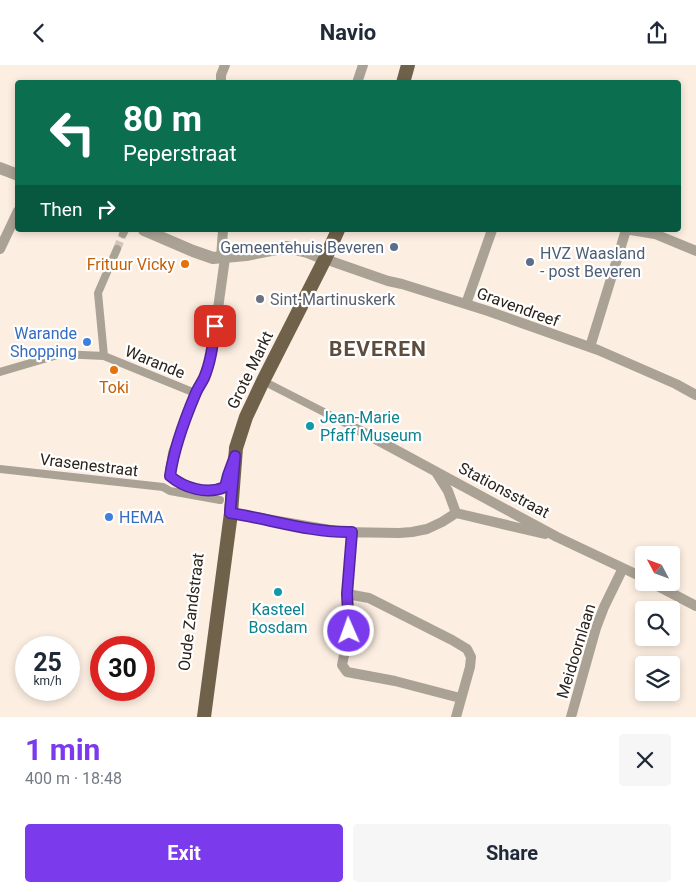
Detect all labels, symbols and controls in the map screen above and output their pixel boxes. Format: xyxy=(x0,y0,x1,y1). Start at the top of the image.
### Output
icon: back xyxy=(25,19,53,47)
icon: share xyxy=(643,19,671,47)
text: Navio xyxy=(320,20,376,45)
text: 80 m xyxy=(123,99,202,140)
icon: left xyxy=(40,100,105,165)
text: Peperstraat xyxy=(123,141,237,166)
icon: right xyxy=(92,195,120,223)
text: Then xyxy=(40,198,82,221)
place label: Gemeentehuis Beveren xyxy=(220,238,384,257)
marker: Gemeentehuis Beveren xyxy=(388,241,400,253)
place label: HVZ Waasland - post Beveren xyxy=(540,244,645,281)
place label: Frituur Vicky xyxy=(87,255,175,274)
marker: HVZ Waasland - post Beveren xyxy=(524,256,536,268)
marker: Frituur Vicky xyxy=(179,258,191,270)
street label: Gravendreef xyxy=(474,283,562,331)
place label: Sint-Martinuskerk xyxy=(270,290,396,309)
marker: Sint-Martinuskerk xyxy=(254,293,266,305)
pin xyxy=(194,305,236,347)
icon: arrive xyxy=(201,312,229,340)
place label: Warande Shopping xyxy=(10,324,77,361)
street label: Grote Markt xyxy=(223,328,277,412)
marker: Warande Shopping xyxy=(81,336,93,348)
district label: BEVEREN xyxy=(329,337,427,361)
street label: Warande xyxy=(122,341,188,383)
marker: Toki xyxy=(108,364,120,376)
place label: Toki xyxy=(99,378,129,397)
place label: Jean-Marie Pfaff Museum xyxy=(320,408,422,445)
marker: Jean-Marie Pfaff Museum xyxy=(304,420,316,432)
street label: Vrasenestraat xyxy=(39,450,139,480)
street label: Stationsstraat xyxy=(455,458,553,522)
place label: HEMA xyxy=(119,508,165,527)
marker: HEMA xyxy=(103,511,115,523)
north arrow xyxy=(635,546,680,591)
map controls xyxy=(635,546,680,701)
street label: Oude Zandstraat xyxy=(174,552,208,672)
marker: Kasteel Bosdam xyxy=(272,586,284,598)
place label: Kasteel Bosdam xyxy=(248,600,308,637)
street label: Meidoornlaan xyxy=(553,601,599,701)
button: search xyxy=(635,601,680,646)
position arrow xyxy=(322,604,374,656)
speed limit sign: 30 xyxy=(90,636,155,701)
text: 25 xyxy=(33,648,62,677)
button: layers xyxy=(635,656,680,701)
text: km/h xyxy=(33,674,62,688)
text: 1 min xyxy=(25,732,100,767)
button: close xyxy=(619,734,671,786)
text: 400 m · 18:48 xyxy=(25,769,122,788)
button: Exit xyxy=(25,824,343,882)
button: Share xyxy=(353,824,671,882)

